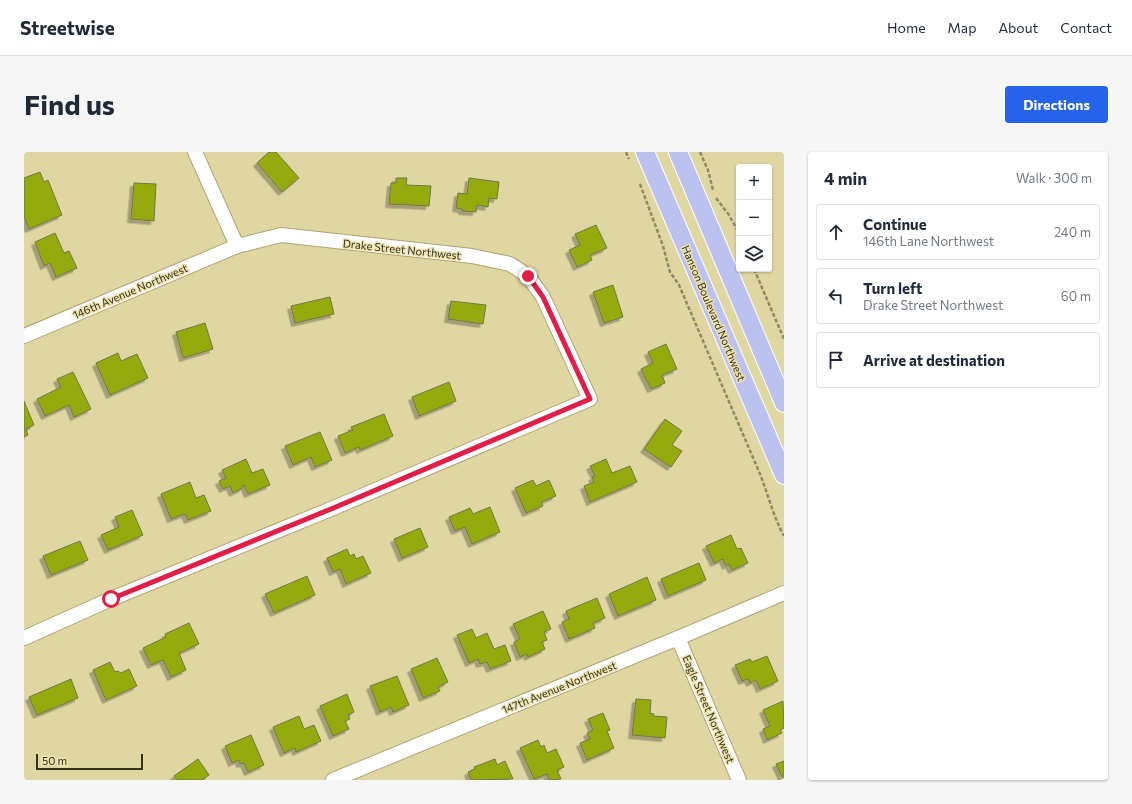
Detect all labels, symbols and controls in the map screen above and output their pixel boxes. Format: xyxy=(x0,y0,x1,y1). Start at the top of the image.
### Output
text: Streetwise xyxy=(20,16,115,39)
text: Home xyxy=(887,19,926,36)
text: Map xyxy=(948,19,976,36)
text: About xyxy=(998,19,1038,36)
text: Contact xyxy=(1060,19,1112,36)
button: Directions xyxy=(1005,86,1108,123)
text: Find us xyxy=(24,87,115,121)
map controls xyxy=(736,164,772,272)
button: + xyxy=(736,164,772,200)
text: 4 min xyxy=(824,168,867,189)
text: Walk · 300 m xyxy=(1016,170,1092,186)
button: − xyxy=(736,200,772,236)
text: Continue xyxy=(863,215,927,233)
icon: ahead xyxy=(825,221,847,243)
text: 240 m xyxy=(1054,224,1091,240)
text: 146th Lane Northwest xyxy=(863,233,994,249)
street label: Drake Street Northwest xyxy=(342,236,462,262)
button: layers xyxy=(736,236,772,272)
street label: Hanson Boulevard Northwest xyxy=(679,243,749,383)
street label: 146th Avenue Northwest xyxy=(71,261,190,321)
route end xyxy=(519,267,537,285)
text: Turn left xyxy=(863,279,922,297)
icon: left xyxy=(825,285,847,307)
text: 60 m xyxy=(1061,288,1091,304)
text: Drake Street Northwest xyxy=(863,297,1003,313)
icon: arrive xyxy=(825,349,847,371)
text: Arrive at destination xyxy=(863,351,1005,369)
route start xyxy=(102,590,120,608)
street label: Eagle Street Northwest xyxy=(680,653,738,765)
street label: 147th Avenue Northwest xyxy=(500,658,619,716)
scale bar xyxy=(36,752,143,771)
text: 50 m xyxy=(42,754,67,767)

